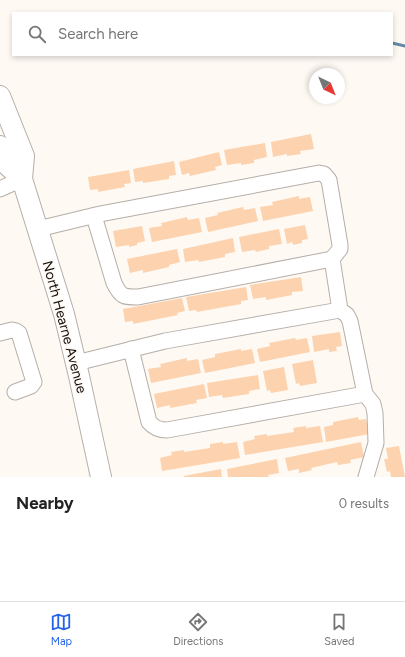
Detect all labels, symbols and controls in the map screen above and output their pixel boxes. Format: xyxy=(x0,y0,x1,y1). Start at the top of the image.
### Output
search box xyxy=(12,12,393,56)
icon: search xyxy=(26,23,48,45)
text: Search here xyxy=(58,25,138,43)
north arrow xyxy=(309,68,345,104)
street label: North Hearne Avenue xyxy=(39,259,90,396)
text: Nearby xyxy=(16,493,74,513)
text: 0 results xyxy=(339,496,389,511)
tab: Map xyxy=(50,611,72,648)
tab: Directions xyxy=(173,611,223,648)
tab: Saved xyxy=(324,611,355,648)

